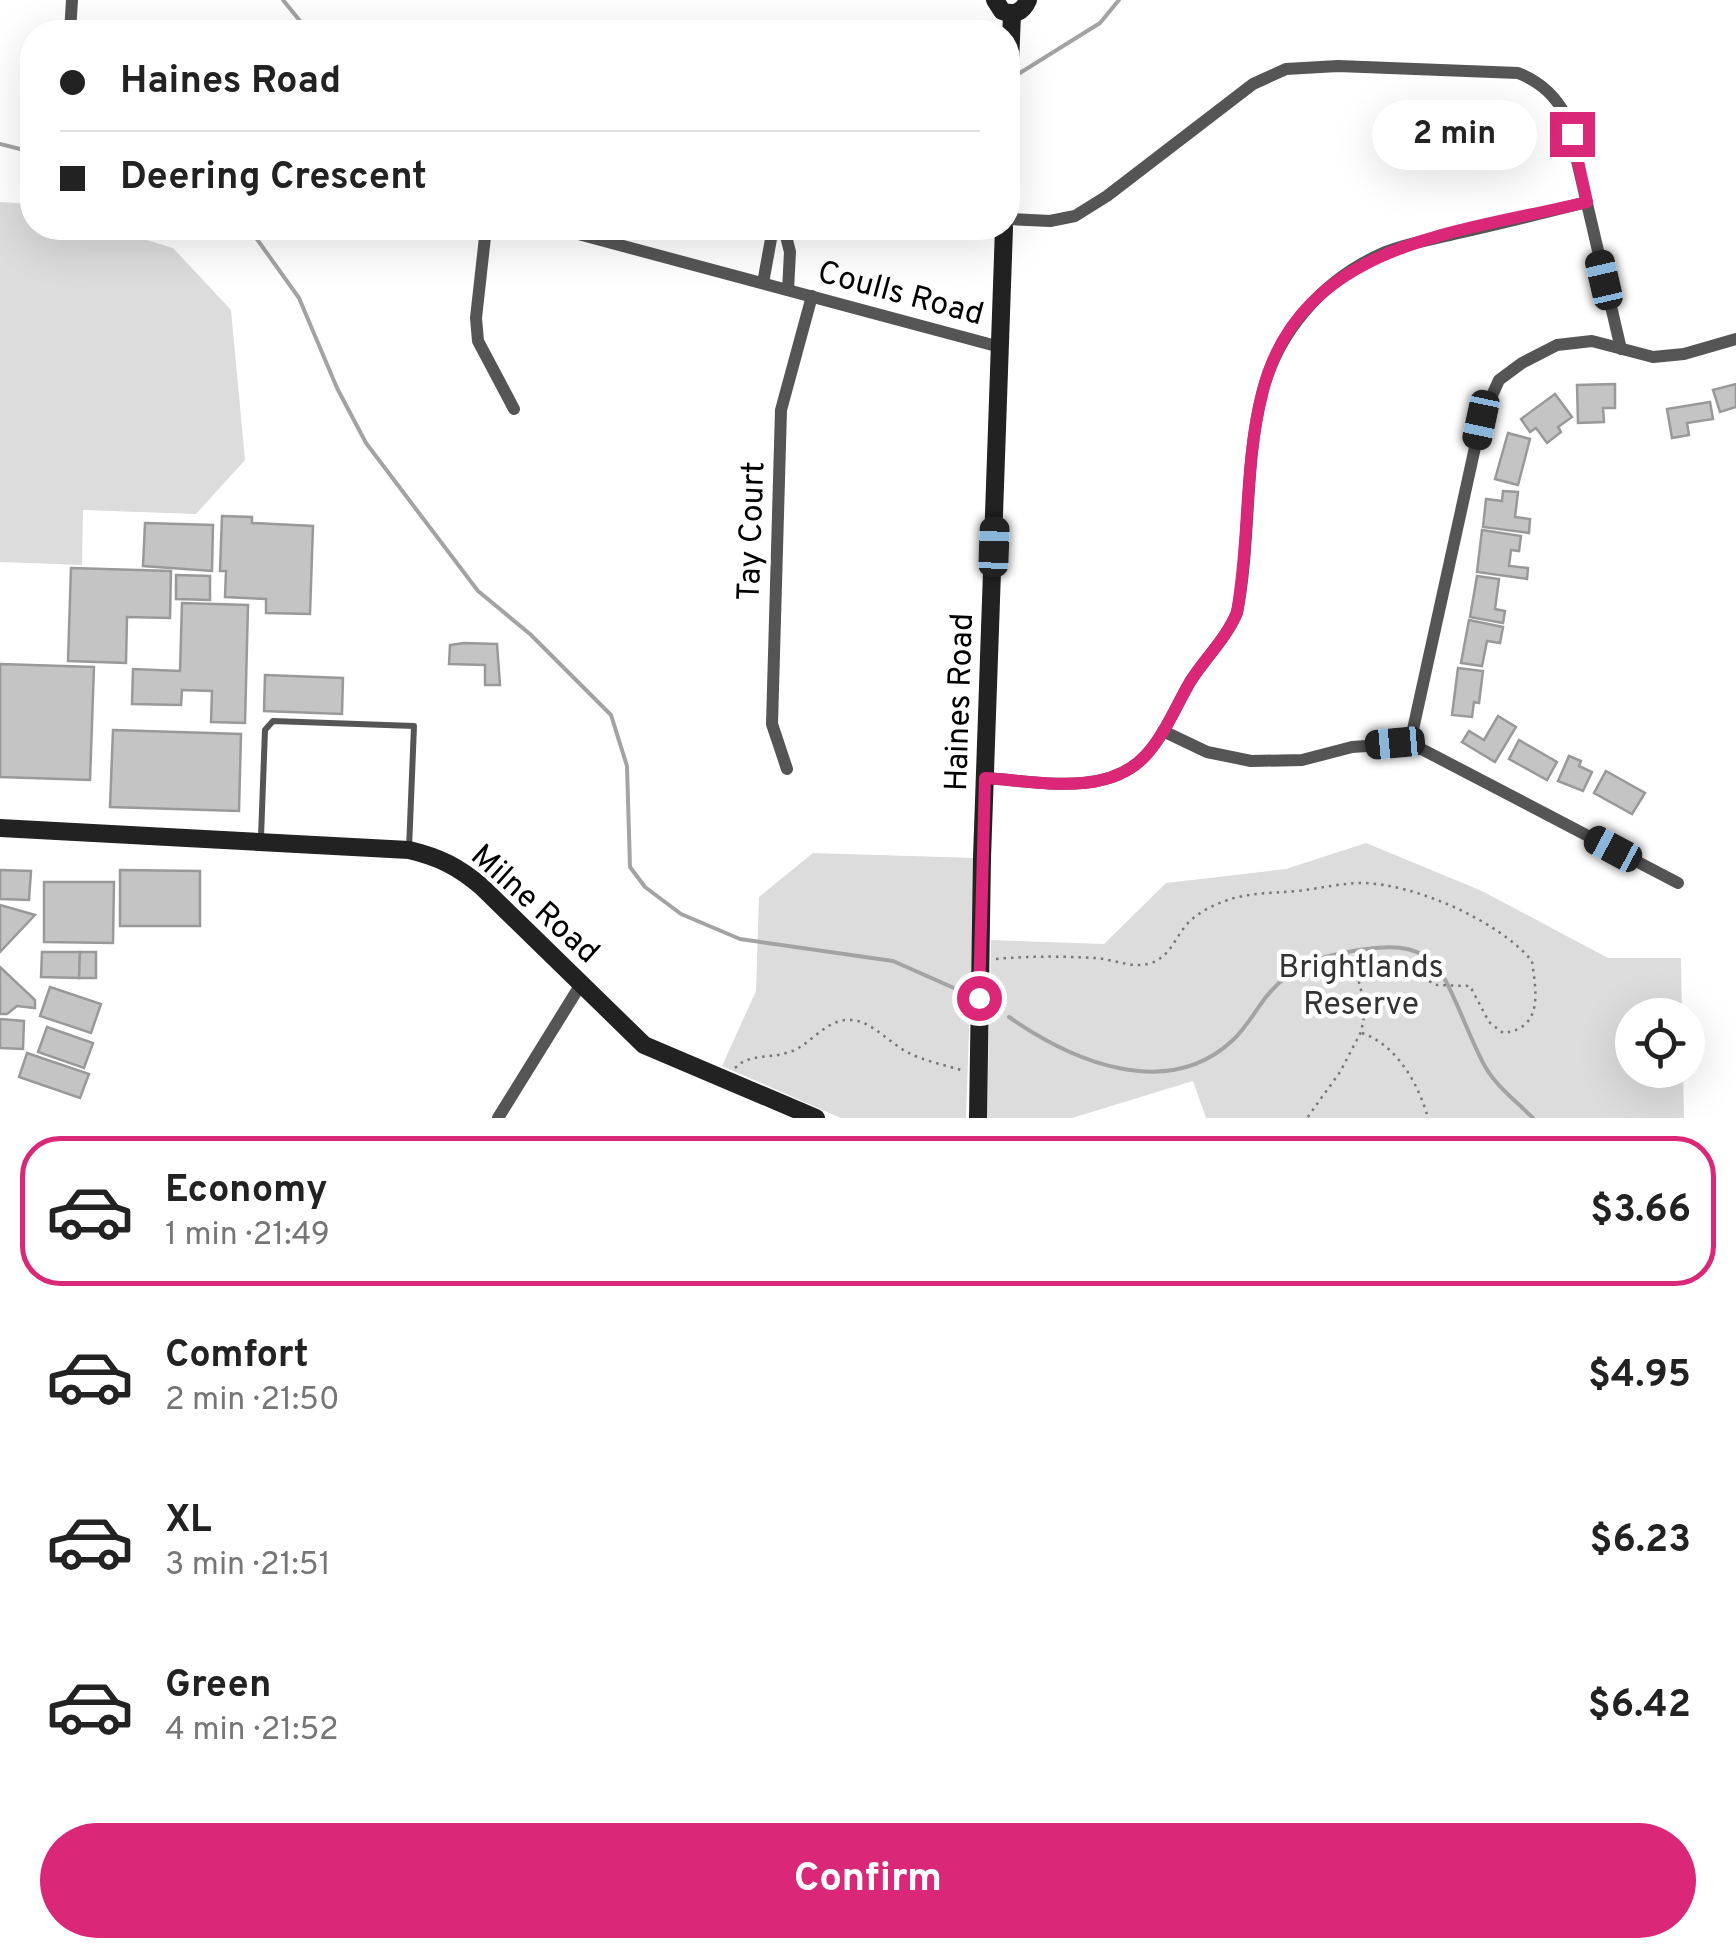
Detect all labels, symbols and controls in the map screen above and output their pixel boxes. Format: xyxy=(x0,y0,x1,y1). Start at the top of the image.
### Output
text: Haines Road xyxy=(120,58,341,107)
callout: 2 min xyxy=(1372,99,1537,169)
route end xyxy=(1550,112,1595,157)
text: 2 min xyxy=(1413,115,1496,155)
text: Deering Crescent xyxy=(120,154,427,203)
car xyxy=(1583,247,1625,313)
street label: Coulls Road xyxy=(813,254,988,336)
car xyxy=(1460,388,1502,452)
street label: Tay Court xyxy=(731,461,775,602)
car xyxy=(978,516,1010,578)
street label: Haines Road xyxy=(938,612,984,792)
car xyxy=(1364,725,1426,761)
car xyxy=(1579,822,1647,876)
street label: Milne Road xyxy=(461,837,607,973)
park label: Brightlands Reserve xyxy=(1278,949,1444,1026)
route start xyxy=(957,976,1002,1021)
map controls xyxy=(1615,998,1705,1088)
button: locate xyxy=(1615,998,1705,1088)
icon: car xyxy=(45,1166,135,1256)
text: Economy xyxy=(165,1167,327,1216)
text: $3.66 xyxy=(1590,1187,1691,1236)
text: 1 min · 21:49 xyxy=(165,1216,330,1256)
icon: car xyxy=(45,1331,135,1421)
text: Comfort xyxy=(165,1332,309,1381)
text: $4.95 xyxy=(1588,1352,1691,1401)
text: 2 min · 21:50 xyxy=(165,1381,339,1421)
icon: car xyxy=(45,1496,135,1586)
text: XL xyxy=(165,1497,212,1546)
text: $6.23 xyxy=(1589,1517,1691,1566)
text: 3 min · 21:51 xyxy=(165,1546,331,1586)
icon: car xyxy=(45,1661,135,1751)
text: Green xyxy=(165,1662,271,1711)
text: $6.42 xyxy=(1588,1682,1691,1731)
text: 4 min · 21:52 xyxy=(165,1711,339,1751)
button: Confirm xyxy=(40,1823,1696,1938)

